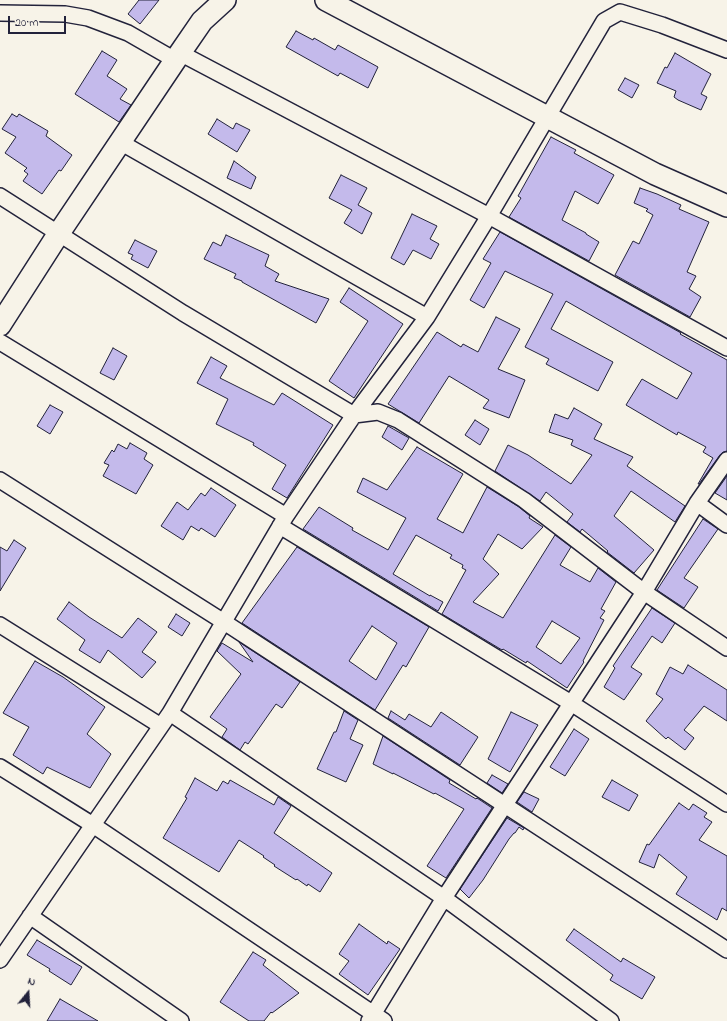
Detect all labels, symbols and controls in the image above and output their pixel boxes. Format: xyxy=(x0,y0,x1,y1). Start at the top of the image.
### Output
scale bar xyxy=(10,8,68,34)
text: 20 m xyxy=(15,14,38,32)
north arrow xyxy=(8,973,48,1013)
text: N xyxy=(26,973,38,990)

